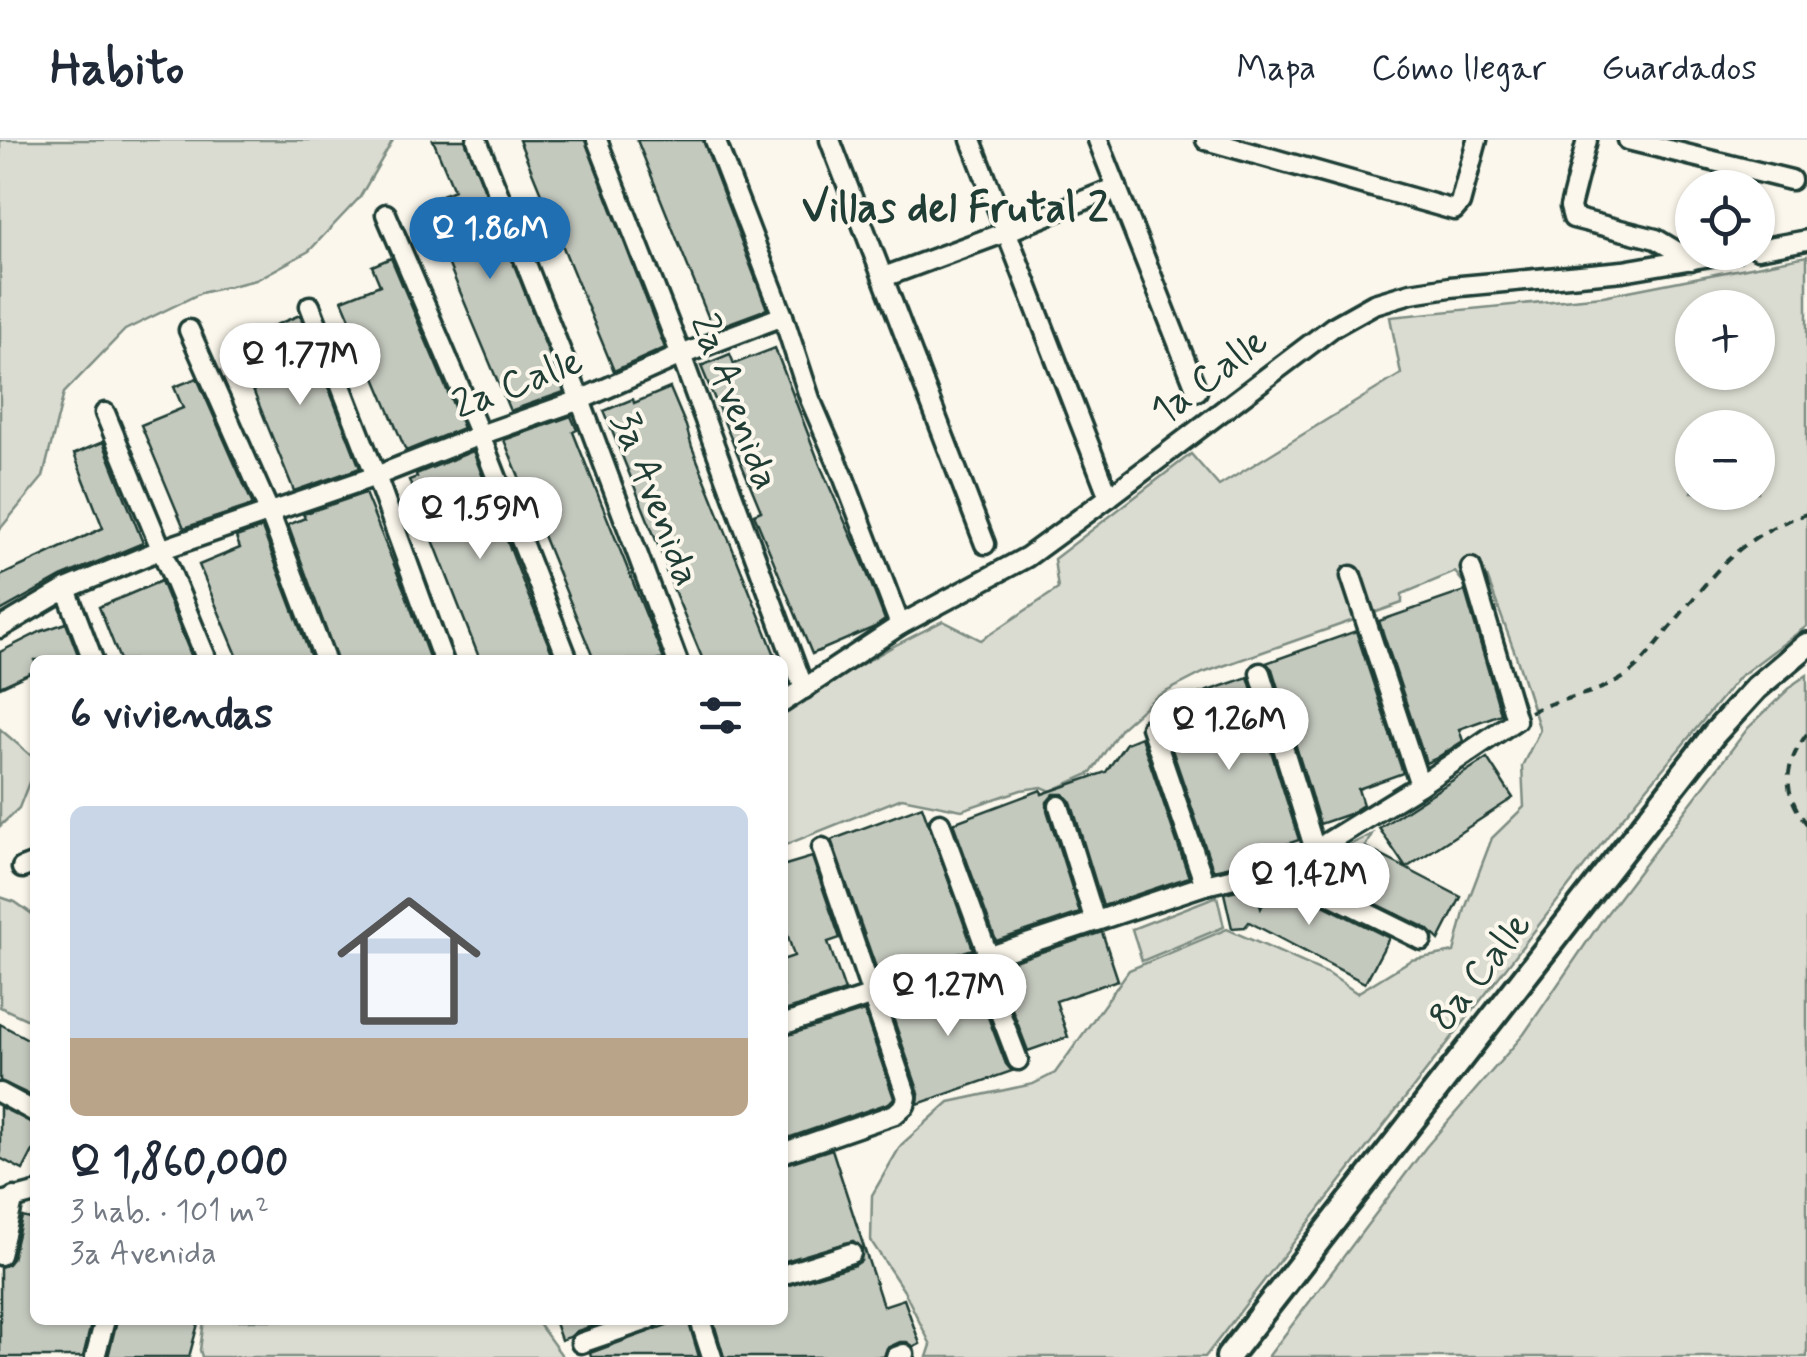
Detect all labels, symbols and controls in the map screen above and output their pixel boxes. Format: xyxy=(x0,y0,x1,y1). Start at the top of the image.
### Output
text: Habito xyxy=(50,38,184,101)
text: Mapa xyxy=(1236,46,1316,92)
text: Cómo llegar xyxy=(1371,46,1546,92)
text: Guardados xyxy=(1601,46,1757,92)
map controls xyxy=(1675,170,1775,510)
button: locate xyxy=(1675,170,1775,270)
district label: Villas del Frutal 2 xyxy=(802,182,1109,237)
pin: Q 1.86M xyxy=(398,197,582,282)
text: Q 1.86M xyxy=(431,208,549,250)
button: + xyxy=(1675,290,1775,390)
street label: 2a Avenida xyxy=(677,306,791,498)
street label: 1a Calle xyxy=(1141,316,1279,438)
pin: Q 1.77M xyxy=(208,323,392,408)
text: Q 1.77M xyxy=(242,334,358,376)
street label: 2a Calle xyxy=(445,335,591,433)
street label: 3a Avenida xyxy=(598,404,712,594)
button: − xyxy=(1675,410,1775,510)
pin: Q 1.59M xyxy=(388,477,572,562)
text: Q 1.59M xyxy=(420,488,540,530)
text: 6 viviendas xyxy=(70,688,273,743)
icon: filters xyxy=(693,688,748,743)
pin: Q 1.26M xyxy=(1137,688,1321,773)
text: Q 1.26M xyxy=(1172,699,1286,741)
pin: Q 1.42M xyxy=(1217,843,1401,928)
text: Q 1.42M xyxy=(1251,854,1367,896)
icon: home xyxy=(319,871,499,1051)
street label: 8a Calle xyxy=(1418,901,1544,1043)
pin: Q 1.27M xyxy=(856,954,1040,1039)
text: Q 1.27M xyxy=(891,965,1005,1007)
text: Q 1,860,000 xyxy=(70,1136,288,1191)
text: 3 hab. · 101 m² xyxy=(70,1191,269,1233)
text: 3a Avenida xyxy=(70,1233,217,1275)

